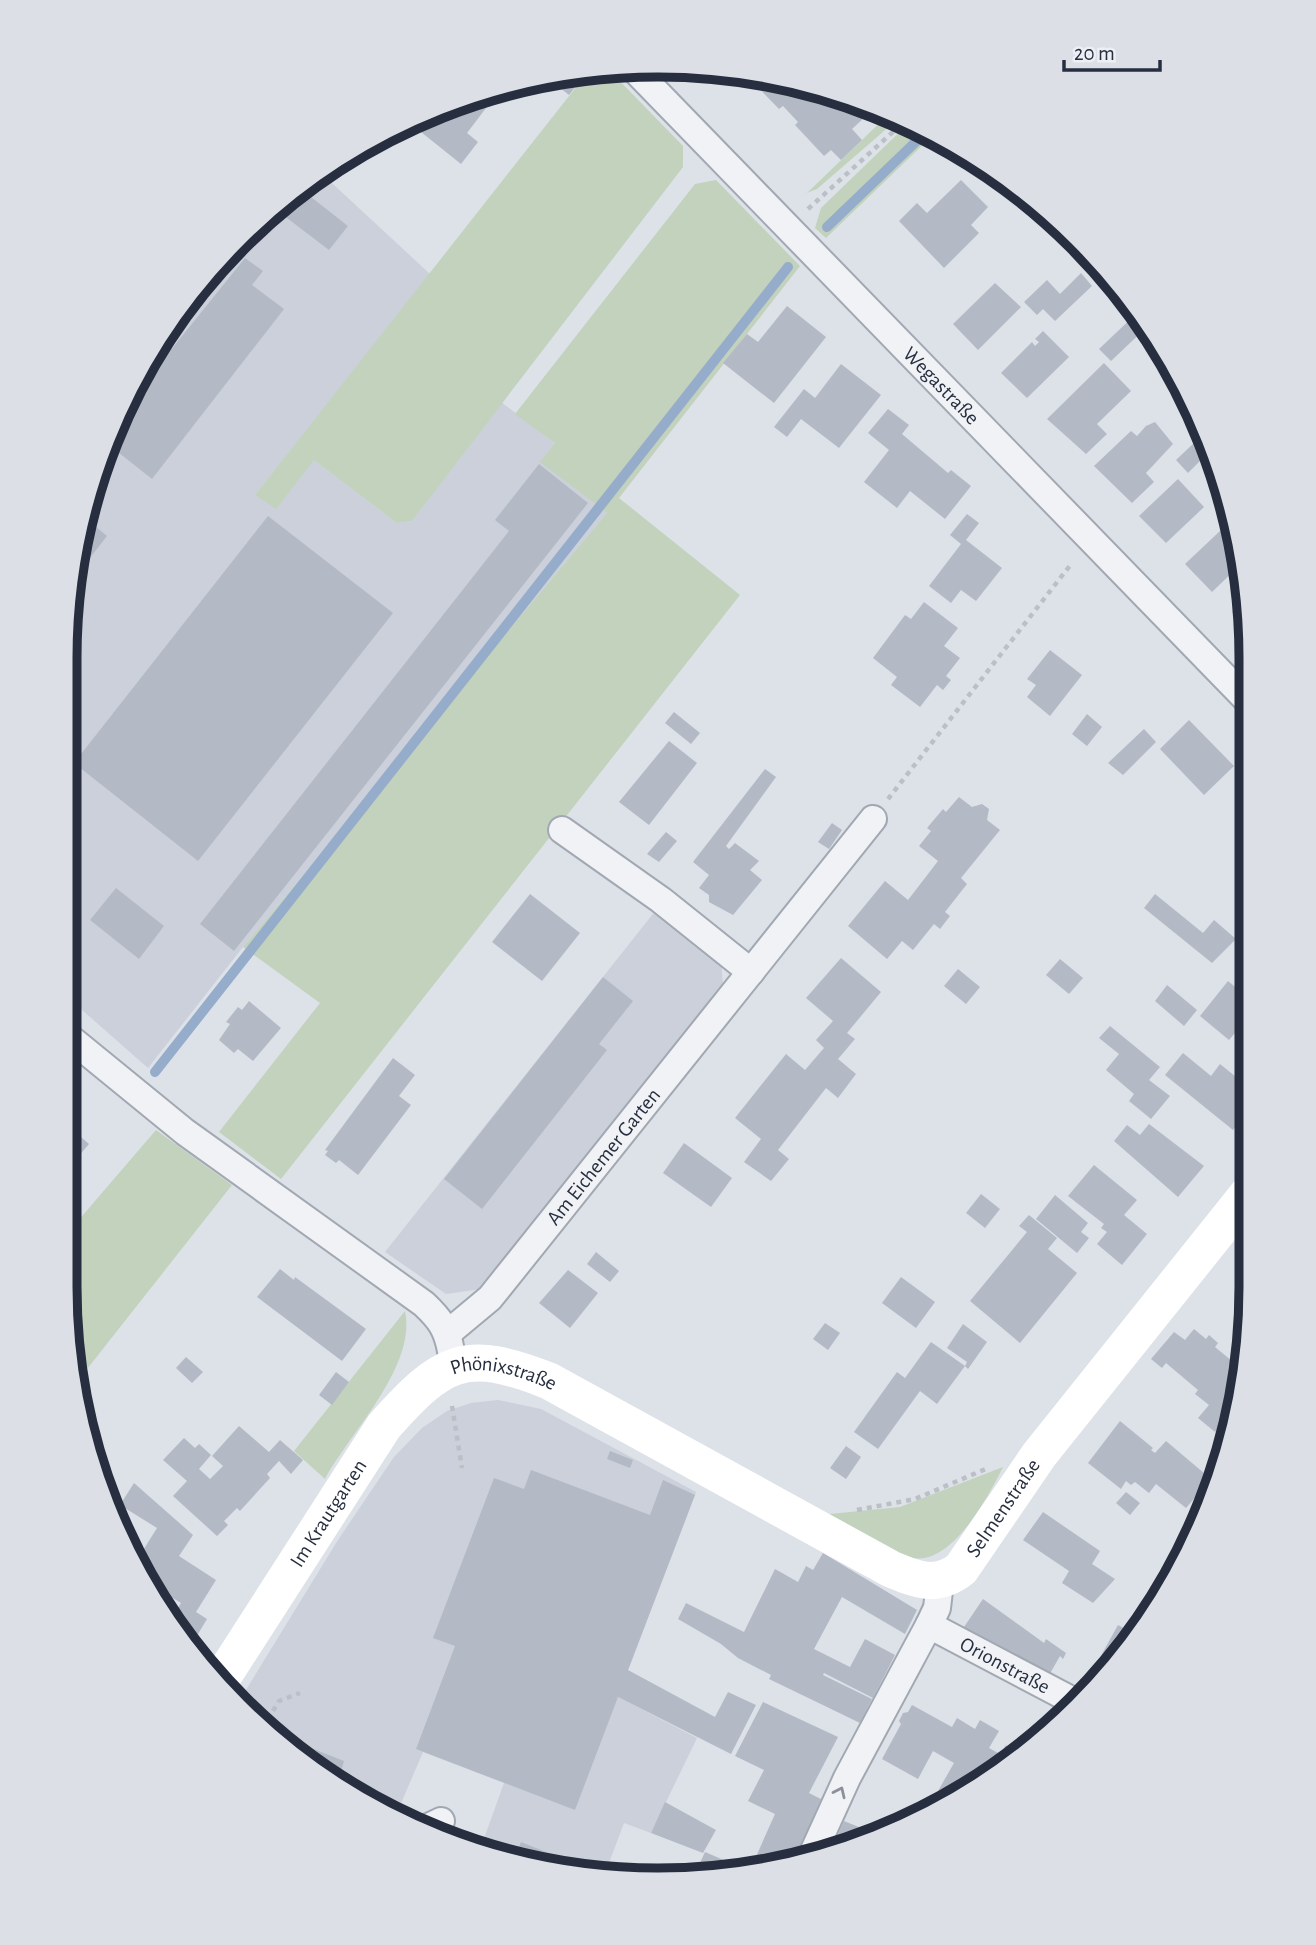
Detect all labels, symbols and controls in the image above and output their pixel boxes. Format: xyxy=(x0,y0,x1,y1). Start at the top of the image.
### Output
scale bar xyxy=(1064,28,1160,72)
text: 20 m xyxy=(1074,43,1115,64)
street label: Wegastraße xyxy=(899,343,983,429)
street label: Am Eichemer Garten xyxy=(543,1084,664,1229)
street label: Phönixstraße xyxy=(448,1353,560,1394)
street label: Selmenstraße xyxy=(962,1455,1044,1561)
street label: Im Krautgarten xyxy=(286,1456,371,1571)
street label: Orionstraße xyxy=(956,1633,1053,1698)
one-way arrow xyxy=(832,1787,846,1799)

